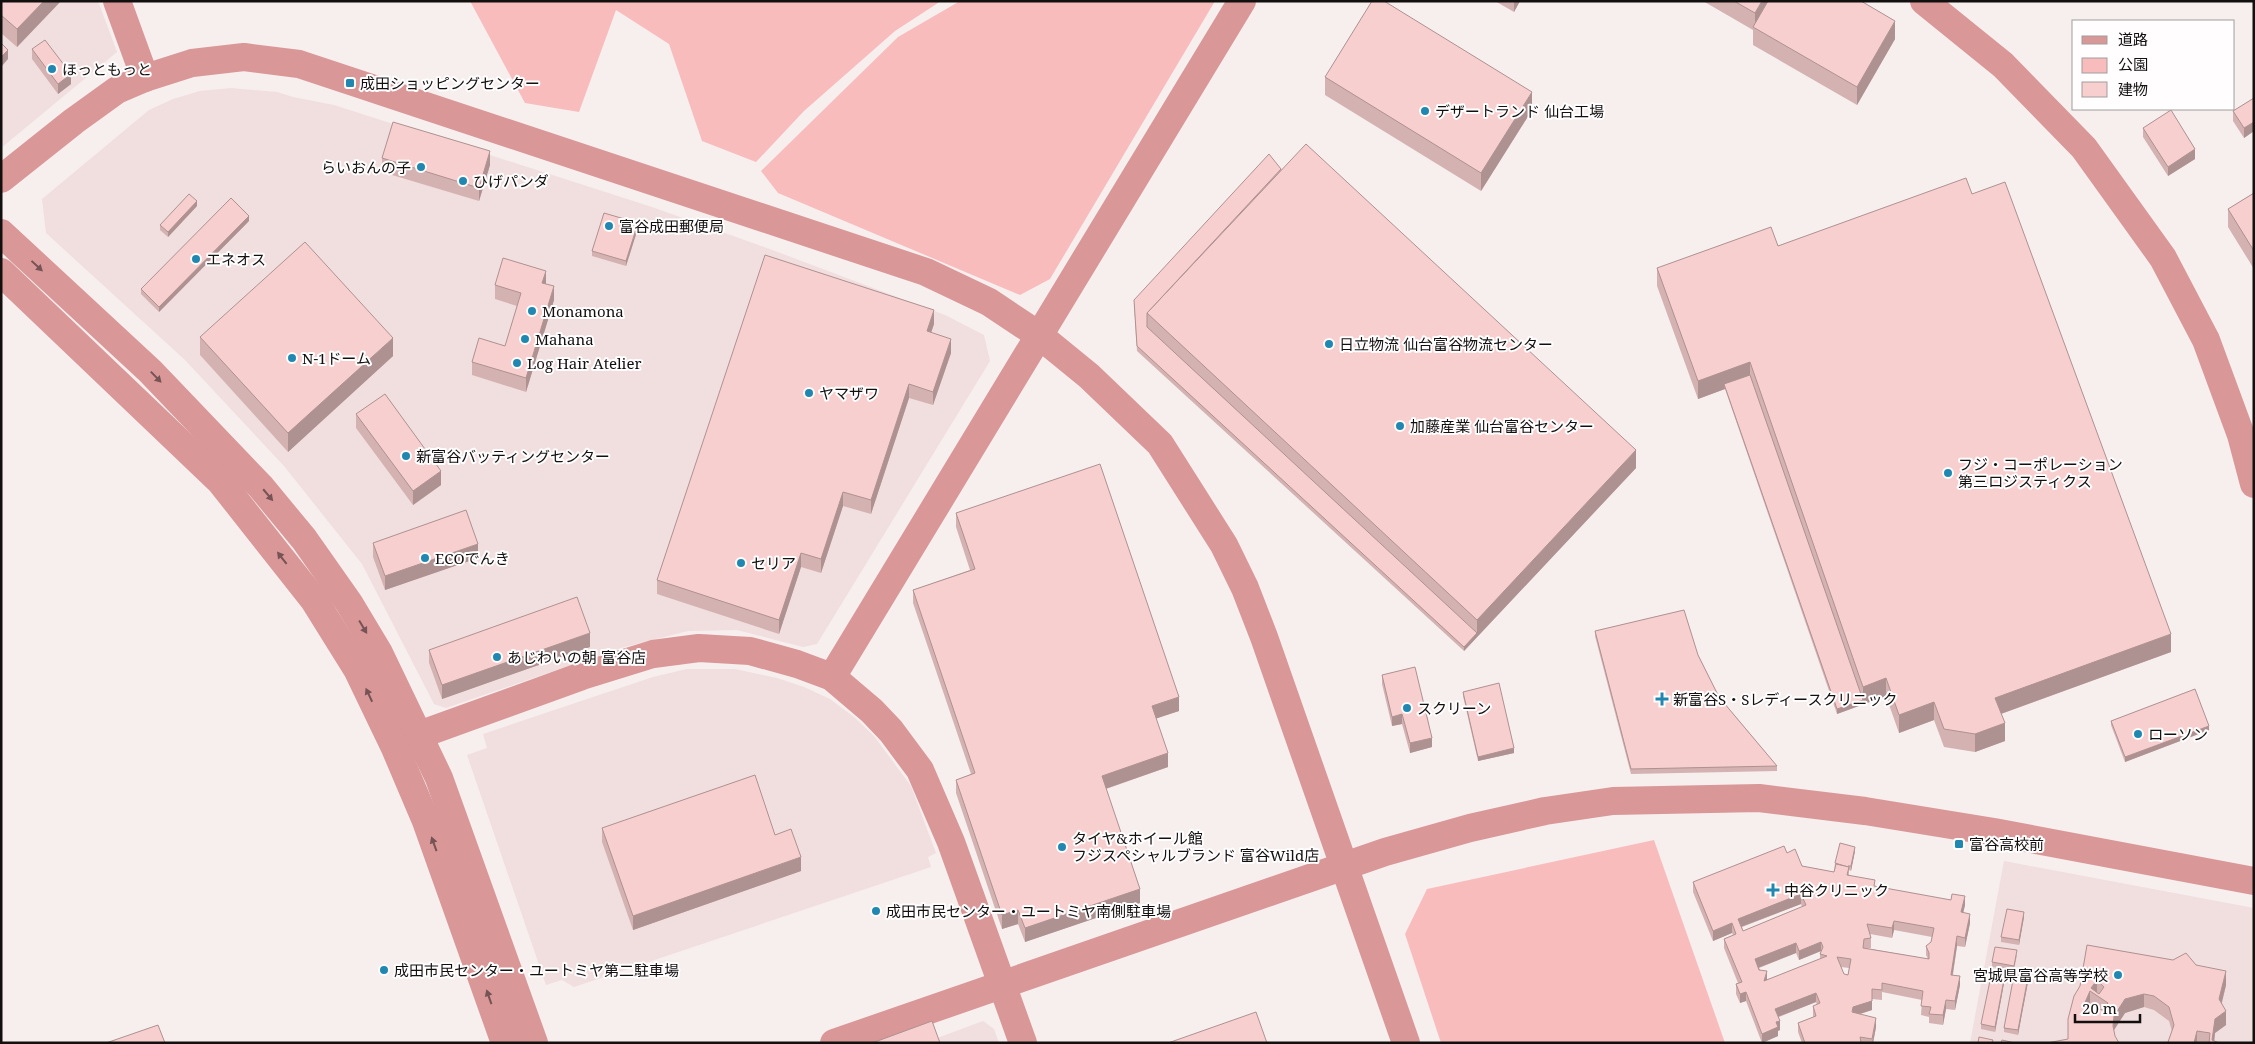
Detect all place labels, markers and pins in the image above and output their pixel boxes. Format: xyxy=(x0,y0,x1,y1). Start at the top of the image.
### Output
place label: ほっともっと xyxy=(62,59,152,79)
marker: ほっともっと xyxy=(46,63,58,75)
place label: 成田ショッピングセンター xyxy=(360,73,540,93)
marker: 成田ショッピングセンター xyxy=(344,77,356,89)
place label: デザートランド 仙台工場 xyxy=(1435,101,1604,121)
marker: デザートランド 仙台工場 xyxy=(1419,105,1431,117)
place label: らいおんの子 xyxy=(321,157,411,177)
marker: らいおんの子 xyxy=(415,161,427,173)
place label: ひげパンダ xyxy=(473,171,549,191)
marker: ひげパンダ xyxy=(457,175,469,187)
place label: 富谷成田郵便局 xyxy=(619,216,724,236)
marker: 富谷成田郵便局 xyxy=(603,220,615,232)
place label: エネオス xyxy=(206,249,266,269)
marker: エネオス xyxy=(190,253,202,265)
place label: Monamona xyxy=(542,301,624,321)
marker: Monamona xyxy=(526,305,538,317)
place label: Mahana xyxy=(535,329,594,349)
marker: Mahana xyxy=(519,333,531,345)
place label: 日立物流 仙台富谷物流センター xyxy=(1339,334,1553,354)
marker: 日立物流 仙台富谷物流センター xyxy=(1323,338,1335,350)
place label: N-1ドーム xyxy=(302,348,371,368)
marker: N-1ドーム xyxy=(286,352,298,364)
place label: Log Hair Atelier xyxy=(527,353,642,373)
marker: Log Hair Atelier xyxy=(511,357,523,369)
place label: ヤマザワ xyxy=(819,383,879,403)
marker: ヤマザワ xyxy=(803,387,815,399)
place label: 加藤産業 仙台富谷センター xyxy=(1410,416,1594,436)
marker: 加藤産業 仙台富谷センター xyxy=(1394,420,1406,432)
place label: 新富谷バッティングセンター xyxy=(416,446,610,466)
marker: 新富谷バッティングセンター xyxy=(400,450,412,462)
place label: フジ・コーポレーション 第三ロジスティクス xyxy=(1958,454,2123,491)
marker: フジ・コーポレーション 第三ロジスティクス xyxy=(1942,467,1954,479)
place label: ECOでんき xyxy=(435,548,510,568)
marker: ECOでんき xyxy=(419,552,431,564)
place label: セリア xyxy=(751,553,796,573)
marker: セリア xyxy=(735,557,747,569)
place label: あじわいの朝 富谷店 xyxy=(507,647,646,667)
marker: あじわいの朝 富谷店 xyxy=(491,651,503,663)
place label: 新富谷S・Sレディースクリニック xyxy=(1673,689,1898,709)
marker: 新富谷S・Sレディースクリニック xyxy=(1655,692,1669,706)
place label: スクリーン xyxy=(1417,698,1491,718)
marker: スクリーン xyxy=(1401,702,1413,714)
place label: ローソン xyxy=(2148,724,2208,744)
marker: ローソン xyxy=(2132,728,2144,740)
place label: タイヤ&ホイール館 フジスペシャルブランド 富谷Wild店 xyxy=(1072,828,1319,865)
place label: 富谷高校前 xyxy=(1969,834,2044,854)
marker: 富谷高校前 xyxy=(1953,838,1965,850)
marker: タイヤ&ホイール館 フジスペシャルブランド 富谷Wild店 xyxy=(1056,841,1068,853)
place label: 中谷クリニック xyxy=(1784,880,1889,900)
marker: 中谷クリニック xyxy=(1766,883,1780,897)
place label: 成田市民センター・ユートミヤ南側駐車場 xyxy=(886,901,1171,921)
marker: 成田市民センター・ユートミヤ南側駐車場 xyxy=(870,905,882,917)
place label: 成田市民センター・ユートミヤ第二駐車場 xyxy=(394,960,679,980)
marker: 成田市民センター・ユートミヤ第二駐車場 xyxy=(378,964,390,976)
place label: 宮城県富谷高等学校 xyxy=(1973,965,2108,985)
marker: 宮城県富谷高等学校 xyxy=(2112,969,2124,981)

